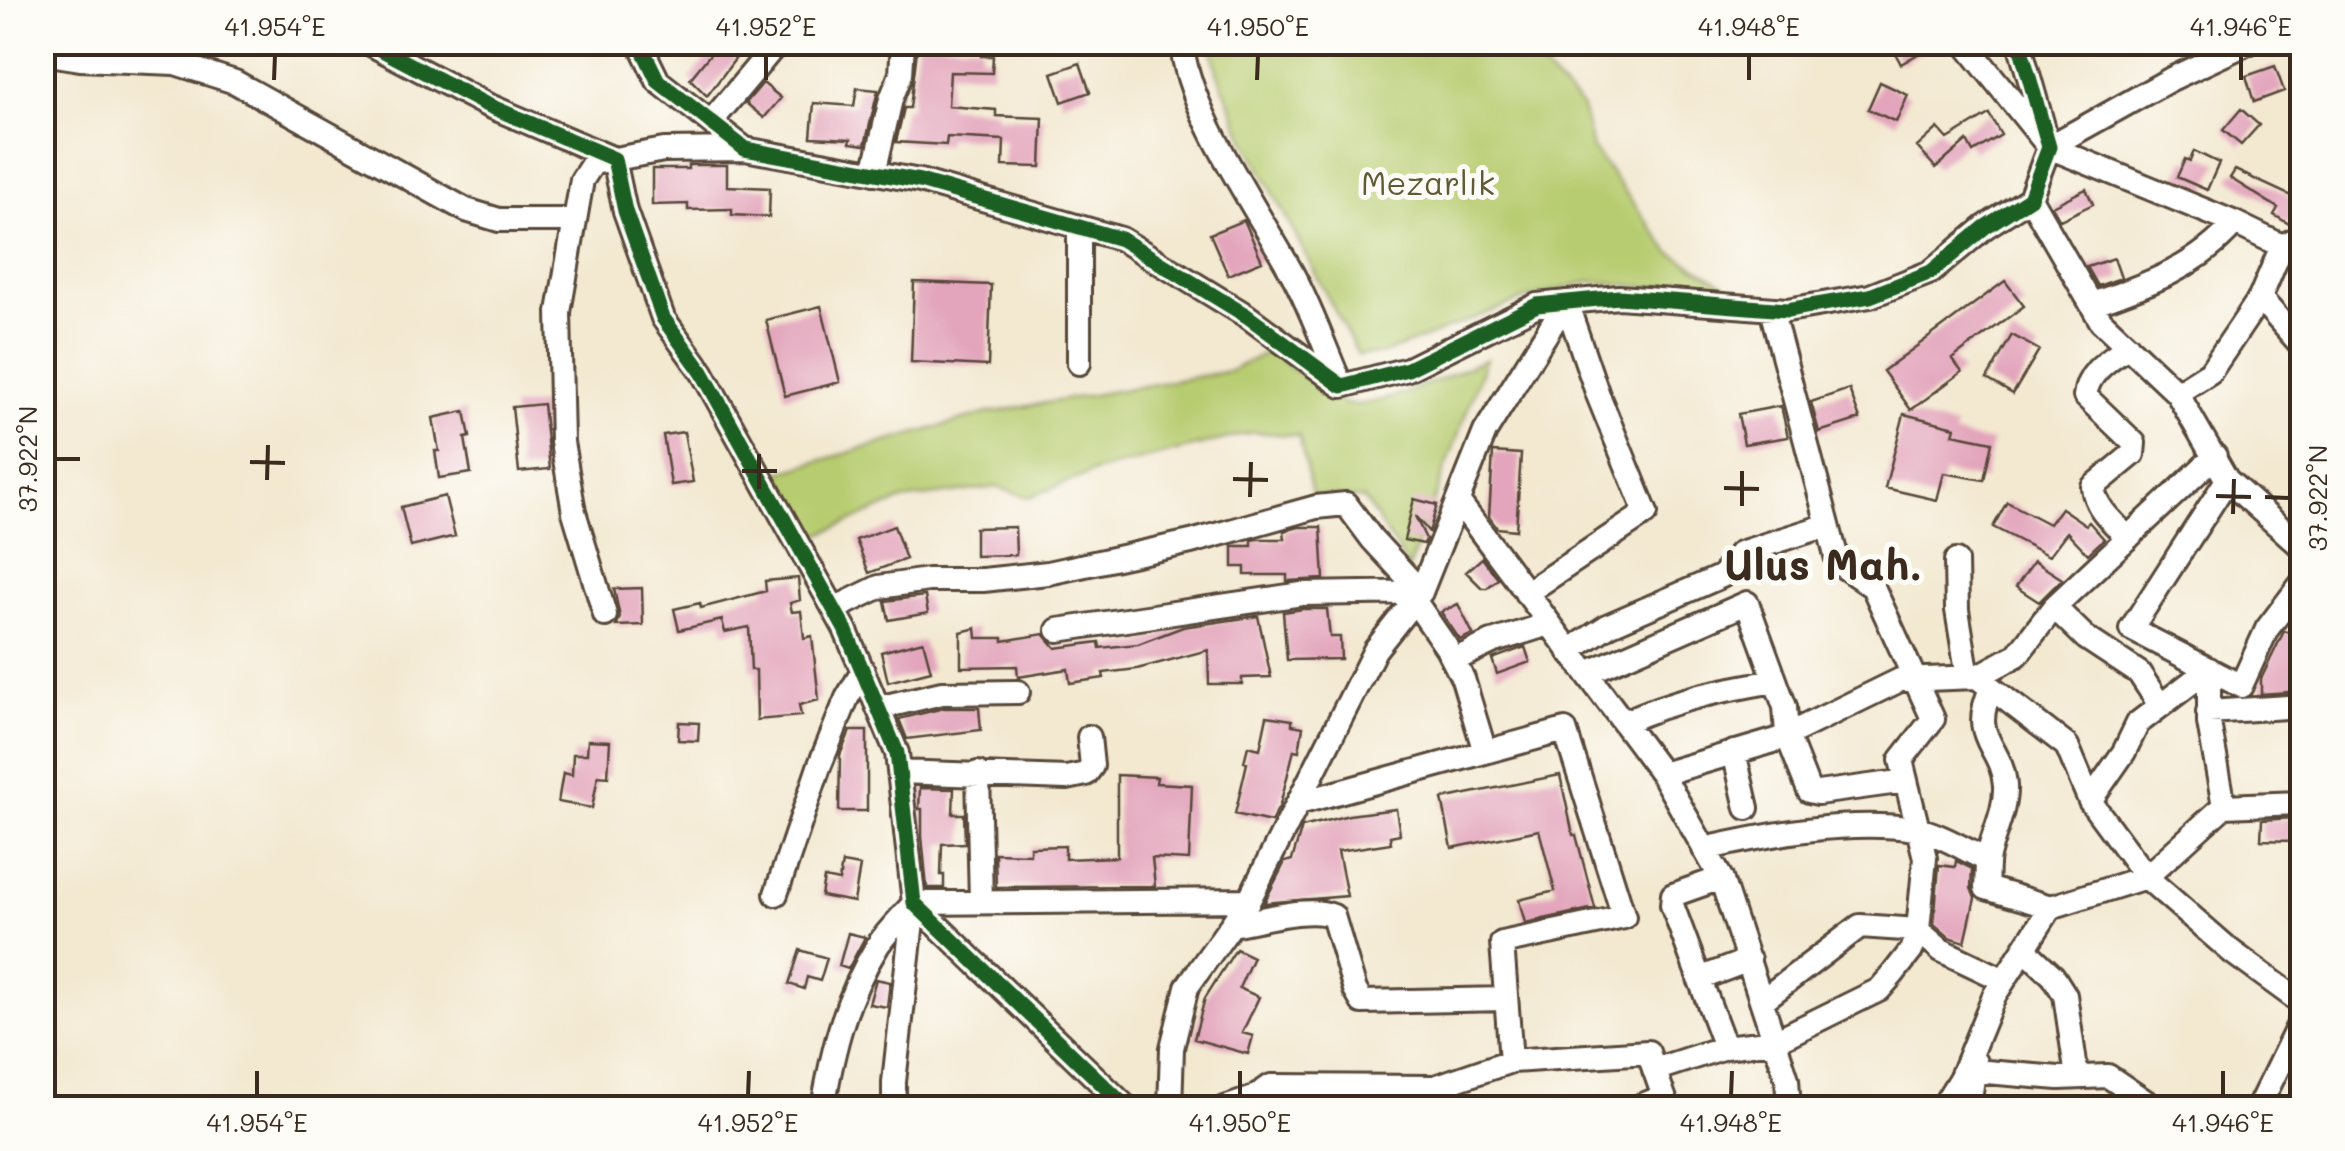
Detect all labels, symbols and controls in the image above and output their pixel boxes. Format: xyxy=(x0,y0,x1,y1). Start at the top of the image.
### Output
text: 41.954°E xyxy=(224,10,326,42)
text: 41.952°E xyxy=(716,10,816,42)
text: 41.950°E xyxy=(1207,10,1309,42)
text: 41.948°E xyxy=(1698,10,1800,42)
text: 41.946°E xyxy=(2190,10,2292,42)
park label: Mezarlık xyxy=(1361,161,1495,203)
text: 37.922°N xyxy=(11,406,43,512)
text: 37.922°N xyxy=(2301,445,2333,551)
district label: Ulus Mah. xyxy=(1724,536,1922,591)
text: 41.954°E xyxy=(206,1106,308,1138)
text: 41.952°E xyxy=(698,1106,798,1138)
text: 41.950°E xyxy=(1189,1106,1291,1138)
text: 41.948°E xyxy=(1680,1106,1782,1138)
text: 41.946°E xyxy=(2172,1106,2274,1138)

